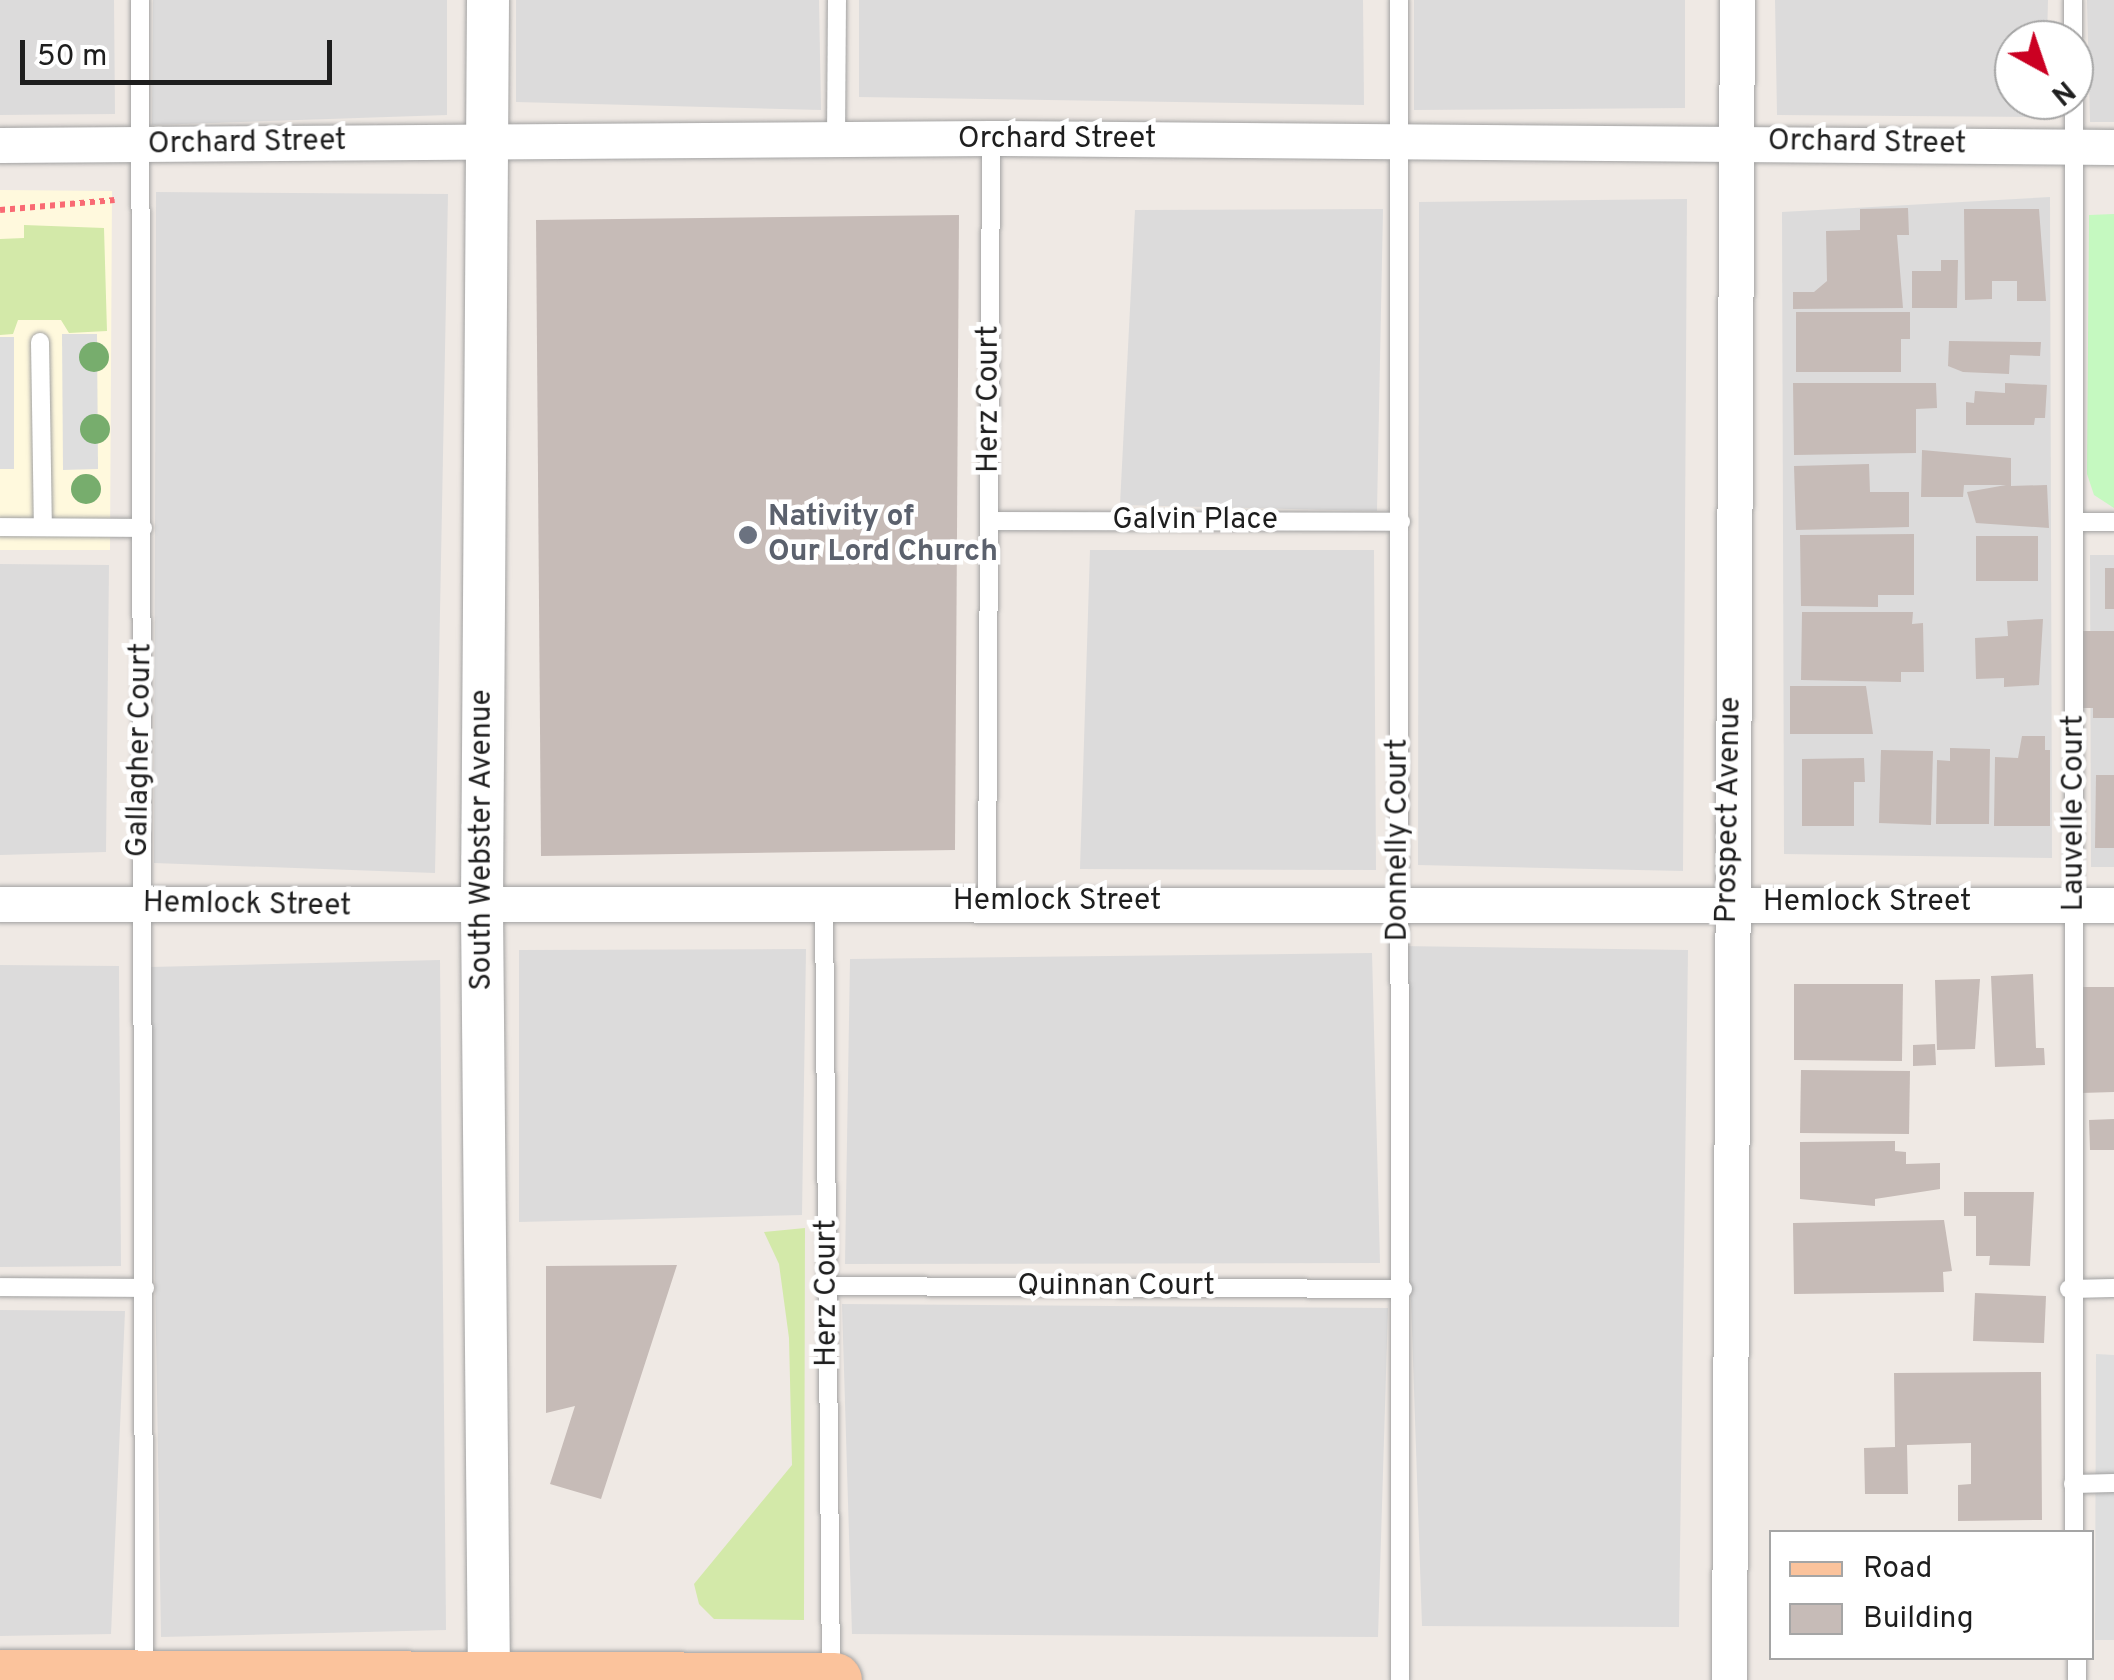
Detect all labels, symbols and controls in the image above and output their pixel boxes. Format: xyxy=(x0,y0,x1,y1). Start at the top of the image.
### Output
scale bar xyxy=(25,20,338,82)
north arrow xyxy=(1994,20,2094,120)
text: 50 m xyxy=(37,39,107,76)
text: N xyxy=(2043,71,2081,112)
street label: Orchard Street xyxy=(958,122,1156,158)
street label: Orchard Street xyxy=(147,124,347,164)
street label: Orchard Street xyxy=(1767,124,1967,164)
street label: Herz Court xyxy=(972,325,1008,473)
place label: Nativity of Our Lord Church xyxy=(768,500,998,570)
street label: Galvin Place xyxy=(1112,503,1278,539)
marker: Nativity of Our Lord Church xyxy=(737,524,759,546)
street label: Gallagher Court xyxy=(121,642,161,858)
street label: South Webster Avenue xyxy=(465,688,501,992)
street label: Prospect Avenue xyxy=(1710,696,1750,924)
street label: Lauvelle Court xyxy=(2057,715,2093,911)
street label: Donnelly Court xyxy=(1381,738,1417,942)
street label: Hemlock Street xyxy=(953,884,1161,920)
street label: Hemlock Street xyxy=(1763,885,1971,921)
street label: Hemlock Street xyxy=(142,886,352,926)
street label: Herz Court xyxy=(810,1219,846,1367)
street label: Quinnan Court xyxy=(1017,1269,1215,1305)
legend xyxy=(1769,1530,2094,1660)
text: Road xyxy=(1863,1551,1932,1588)
text: Building xyxy=(1863,1601,1974,1638)

